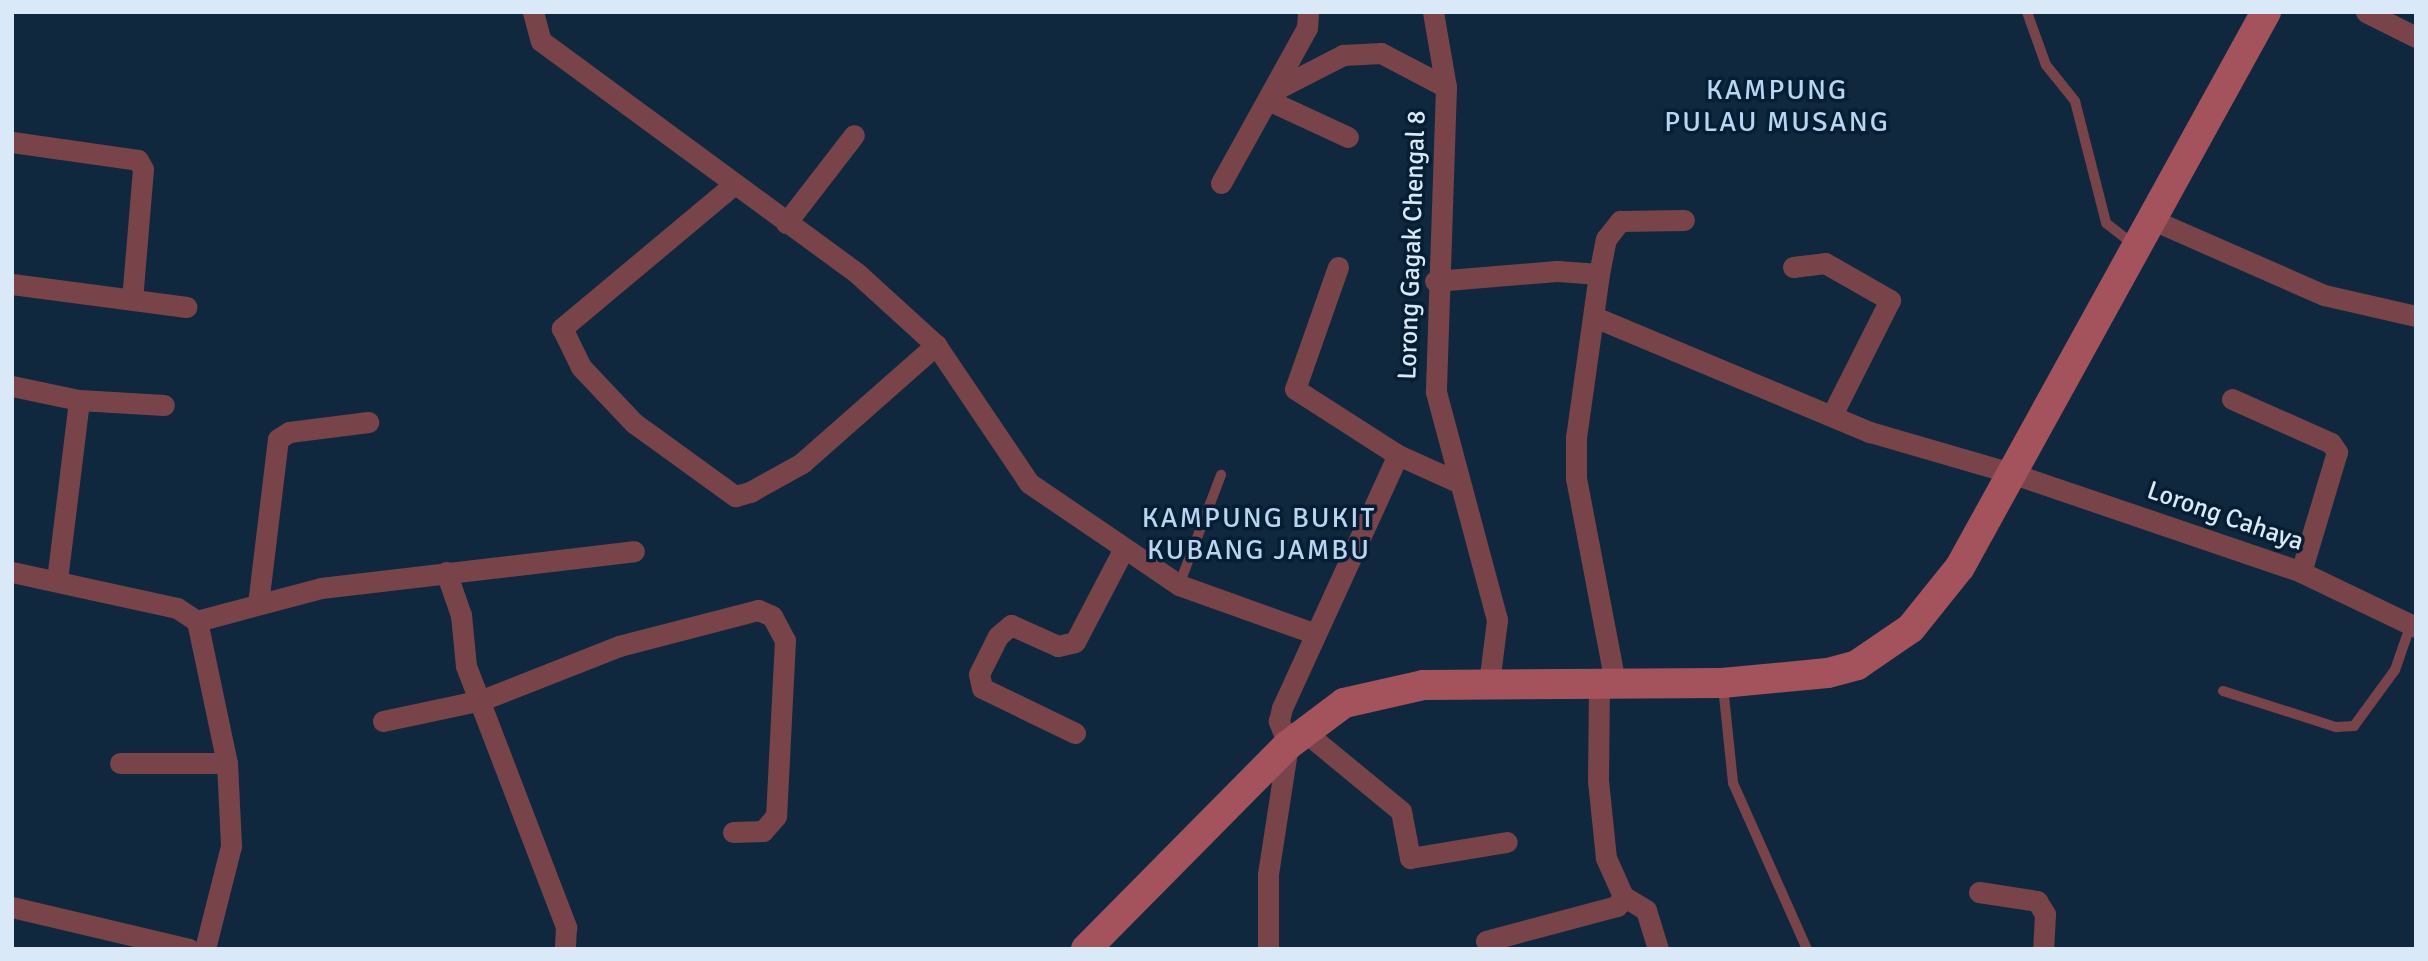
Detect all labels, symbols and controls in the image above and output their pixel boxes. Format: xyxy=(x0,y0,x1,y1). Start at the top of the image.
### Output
district label: KAMPUNG PULAU MUSANG xyxy=(1666,73,1888,139)
street label: Lorong Gagak Chengal 8 xyxy=(1393,110,1433,380)
street label: Lorong Cahaya xyxy=(2143,476,2307,558)
district label: KAMPUNG BUKIT KUBANG JAMBU xyxy=(1143,501,1375,567)

